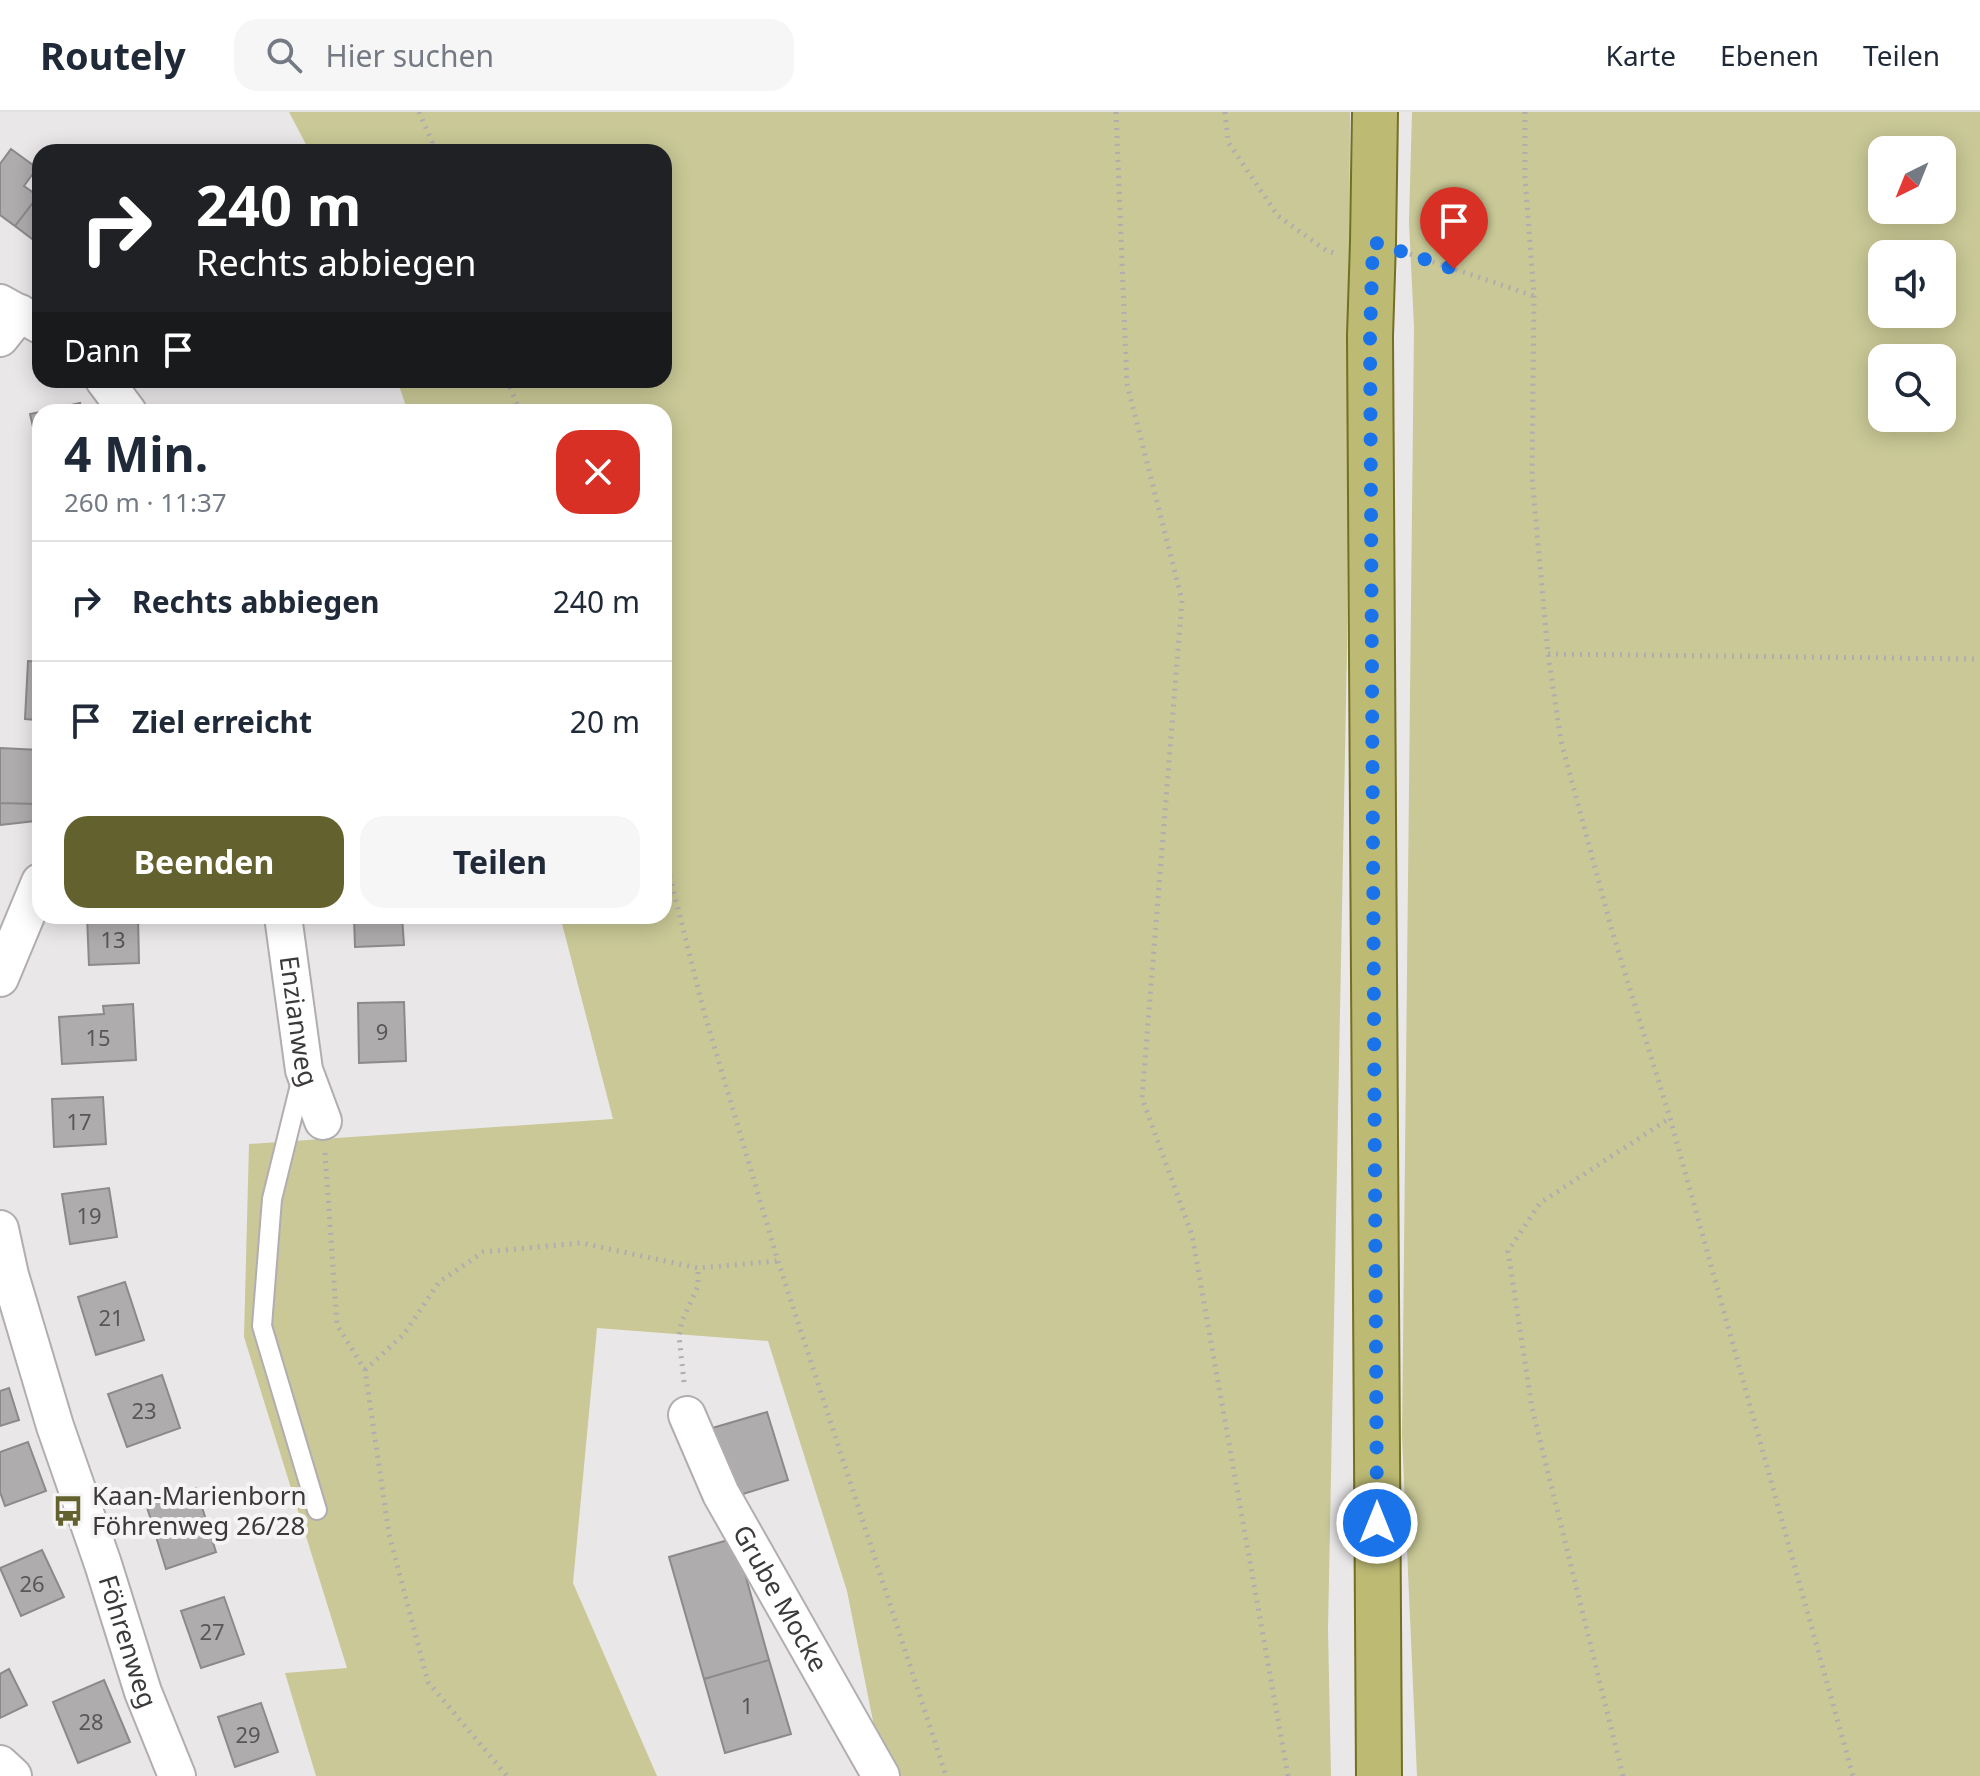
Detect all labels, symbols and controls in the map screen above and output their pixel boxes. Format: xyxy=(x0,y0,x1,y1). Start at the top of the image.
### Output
search box xyxy=(234,19,794,91)
text: Routely xyxy=(40,29,186,81)
icon: search xyxy=(262,33,306,77)
text: Hier suchen xyxy=(326,35,494,76)
text: Karte xyxy=(1606,36,1676,74)
text: Ebenen xyxy=(1720,36,1819,74)
text: Teilen xyxy=(1863,36,1940,74)
north arrow xyxy=(1868,136,1956,224)
map controls xyxy=(1868,136,1956,432)
text: 240 m xyxy=(196,166,361,242)
icon: right xyxy=(64,176,168,280)
pin xyxy=(1420,187,1488,269)
icon: arrive xyxy=(1432,199,1476,243)
text: Rechts abbiegen xyxy=(196,238,477,287)
button: sound xyxy=(1868,240,1956,328)
icon: arrive xyxy=(156,328,200,372)
text: Dann xyxy=(64,330,140,371)
button: search xyxy=(1868,344,1956,432)
text: 4 Min. xyxy=(64,421,208,486)
button: close xyxy=(556,430,640,514)
text: 260 m · 11:37 xyxy=(64,484,227,520)
icon: right xyxy=(64,579,108,623)
text: Rechts abbiegen xyxy=(132,581,380,622)
text: 240 m xyxy=(553,581,640,622)
icon: arrive xyxy=(64,699,108,743)
text: Ziel erreicht xyxy=(132,701,312,742)
text: 20 m xyxy=(570,701,640,742)
button: Beenden xyxy=(64,816,344,908)
button: Teilen xyxy=(360,816,640,908)
house number: 13 xyxy=(100,924,126,954)
street label: Enzianweg xyxy=(272,953,327,1091)
house number: 9 xyxy=(376,1016,388,1046)
house number: 15 xyxy=(85,1022,111,1052)
house number: 17 xyxy=(66,1106,92,1136)
house number: 19 xyxy=(76,1200,102,1230)
house number: 21 xyxy=(98,1302,124,1332)
house number: 23 xyxy=(131,1395,157,1425)
place label: Kaan-Marienborn Föhrenweg 26/28 xyxy=(92,1477,307,1543)
position arrow xyxy=(1335,1481,1419,1565)
bus stop icon: Kaan-Marienborn Föhrenweg 26/28 xyxy=(51,1494,85,1528)
street label: Grube Mocke xyxy=(725,1518,837,1678)
house number: 26 xyxy=(19,1568,45,1598)
street label: Föhrenweg xyxy=(91,1570,167,1713)
house number: 27 xyxy=(199,1616,225,1646)
house number: 1 xyxy=(741,1690,753,1720)
house number: 28 xyxy=(78,1706,104,1736)
house number: 29 xyxy=(235,1719,261,1749)

